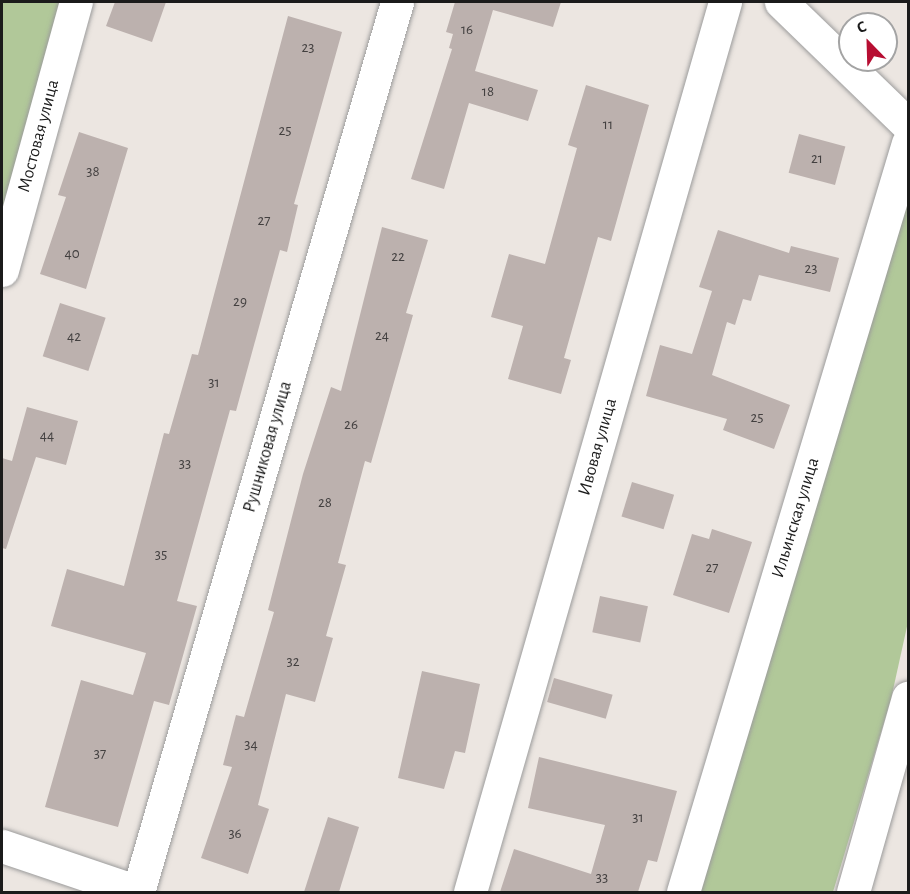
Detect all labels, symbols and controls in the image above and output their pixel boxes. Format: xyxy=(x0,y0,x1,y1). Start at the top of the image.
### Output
north arrow xyxy=(838,12,898,72)
text: С xyxy=(855,18,869,36)
house number: 16 xyxy=(461,21,473,39)
house number: 23 xyxy=(301,39,315,57)
street label: Мостовая улица xyxy=(14,77,64,195)
house number: 18 xyxy=(482,83,494,101)
house number: 11 xyxy=(603,116,613,134)
house number: 25 xyxy=(278,122,292,140)
house number: 21 xyxy=(811,150,823,168)
house number: 38 xyxy=(86,163,100,181)
house number: 27 xyxy=(257,212,271,230)
house number: 40 xyxy=(64,245,80,263)
house number: 22 xyxy=(391,248,405,266)
house number: 23 xyxy=(804,260,818,278)
house number: 29 xyxy=(233,293,247,311)
house number: 24 xyxy=(375,327,389,345)
house number: 42 xyxy=(67,328,81,346)
house number: 31 xyxy=(208,374,220,392)
street label: Рушниковая улица xyxy=(239,379,297,515)
street label: Ивовая улица xyxy=(574,396,622,498)
house number: 25 xyxy=(750,409,764,427)
house number: 26 xyxy=(344,416,358,434)
house number: 44 xyxy=(40,427,54,445)
house number: 33 xyxy=(179,455,191,473)
street label: Ильинская улица xyxy=(767,455,825,581)
house number: 28 xyxy=(318,494,332,512)
house number: 35 xyxy=(155,546,167,564)
house number: 27 xyxy=(705,559,719,577)
house number: 32 xyxy=(286,653,300,671)
house number: 34 xyxy=(244,736,258,754)
house number: 37 xyxy=(94,745,106,763)
house number: 31 xyxy=(632,809,644,827)
house number: 36 xyxy=(228,825,242,843)
house number: 33 xyxy=(596,869,608,887)

